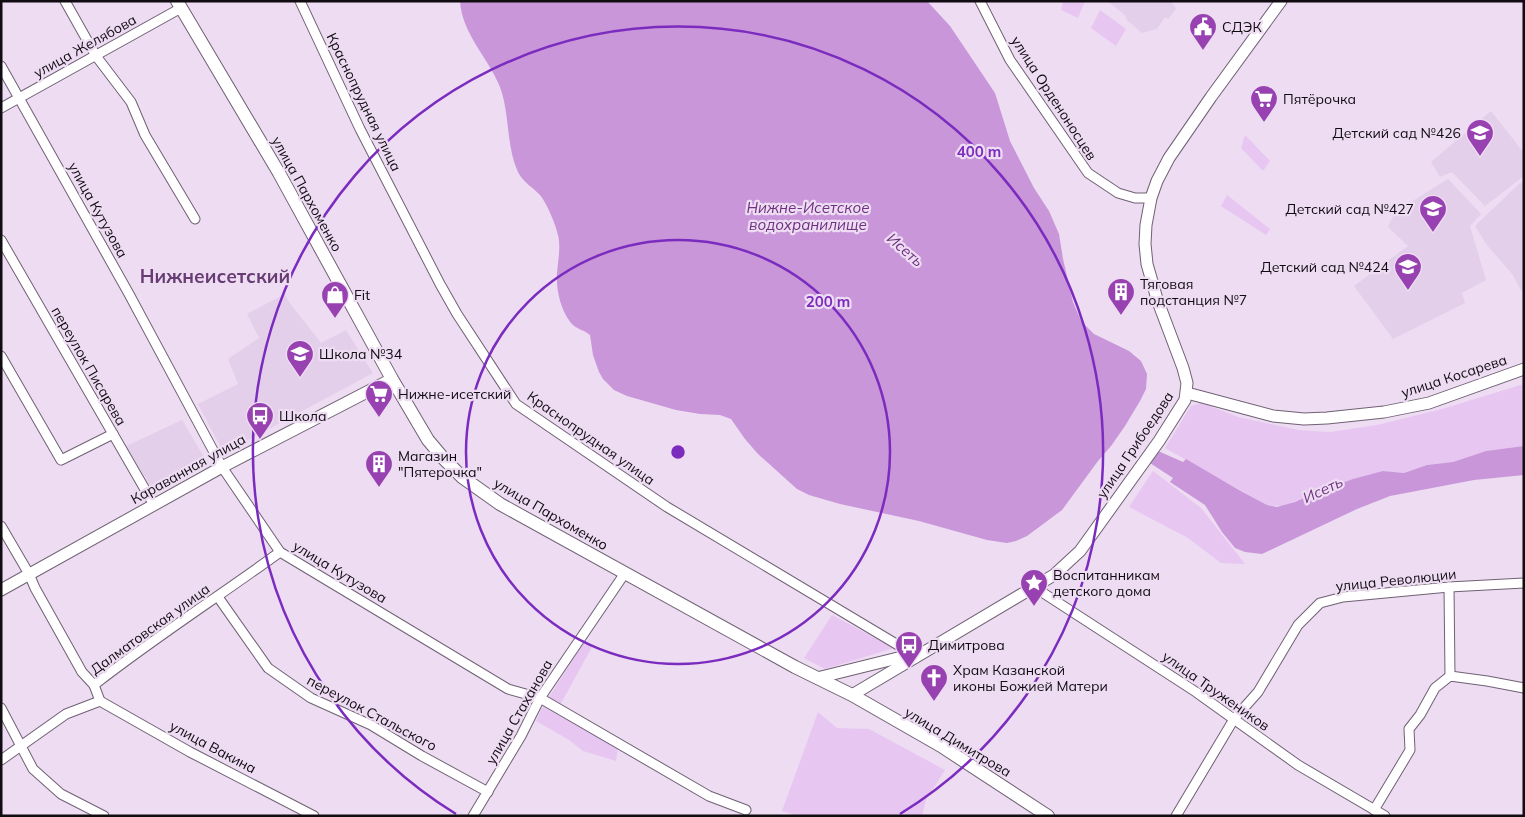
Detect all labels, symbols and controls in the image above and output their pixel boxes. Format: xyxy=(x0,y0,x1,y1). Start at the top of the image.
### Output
street label: улица Желябова xyxy=(31,10,139,82)
public building icon: СДЭК xyxy=(1188,12,1218,51)
place label: СДЭК xyxy=(1222,18,1262,36)
street label: Краснопрудная улица xyxy=(323,30,405,174)
street label: улица Орденоносцев xyxy=(1007,33,1101,164)
supermarket icon: Пятёрочка xyxy=(1249,84,1279,123)
place label: Пятёрочка xyxy=(1283,90,1356,108)
school or university icon: Детский сад №426 xyxy=(1465,118,1495,157)
place label: Детский сад №426 xyxy=(1333,124,1461,142)
street label: улица Пархоменко xyxy=(268,133,346,255)
text: 400 m xyxy=(957,142,1001,161)
street label: улица Кутузова xyxy=(64,159,132,261)
school or university icon: Детский сад №427 xyxy=(1418,194,1448,233)
water label: Нижне-Исетское водохранилище xyxy=(747,198,869,234)
place label: Детский сад №427 xyxy=(1286,200,1414,218)
water label: Исеть xyxy=(883,229,927,271)
school or university icon: Детский сад №424 xyxy=(1393,252,1423,291)
place label: Детский сад №424 xyxy=(1261,258,1390,276)
district label: Нижнеисетский xyxy=(140,264,290,288)
place label: Тяговая подстанция №7 xyxy=(1140,275,1247,309)
building icon: Тяговая подстанция №7 xyxy=(1106,277,1136,316)
shop icon: Fit xyxy=(320,280,350,319)
place label: Fit xyxy=(354,286,370,304)
text: 200 m xyxy=(806,292,850,311)
street label: переулок Писарева xyxy=(48,303,130,429)
school or university icon: Школа №34 xyxy=(285,339,315,378)
place label: Школа №34 xyxy=(319,345,403,363)
street label: улица Косарева xyxy=(1399,350,1509,402)
supermarket icon: Нижне-исетский xyxy=(364,379,394,418)
place label: Нижне-исетский xyxy=(398,385,511,403)
street label: Краснопрудная улица xyxy=(524,387,658,489)
street label: улица Грибоедова xyxy=(1093,388,1177,502)
bus stop icon: Школа xyxy=(245,401,275,440)
place label: Школа xyxy=(279,407,326,425)
street label: Караванная улица xyxy=(127,430,249,508)
centre of rings xyxy=(669,443,687,461)
place label: Магазин "Пятерочка" xyxy=(398,447,482,481)
building icon: Магазин "Пятерочка" xyxy=(364,449,394,488)
water label: Исеть xyxy=(1300,472,1346,507)
street label: улица Пархоменко xyxy=(491,474,611,554)
street label: улица Кутузова xyxy=(290,537,390,607)
street label: улица Революции xyxy=(1335,565,1457,595)
place label: Воспитанникам детского дома xyxy=(1053,566,1160,600)
place icon: Воспитанникам детского дома xyxy=(1019,568,1049,607)
street label: Далматовская улица xyxy=(87,580,213,678)
bus stop icon: Димитрова xyxy=(894,630,924,669)
place label: Димитрова xyxy=(928,636,1005,654)
street label: улица Тружеников xyxy=(1159,647,1273,735)
street label: улица Стаханова xyxy=(482,656,556,768)
place label: Храм Казанской иконы Божией Матери xyxy=(953,661,1108,695)
church icon: Храм Казанской иконы Божией Матери xyxy=(919,663,949,702)
street label: переулок Стальского xyxy=(304,671,440,755)
street label: улица Димитрова xyxy=(901,703,1015,781)
street label: улица Вакина xyxy=(167,717,259,777)

